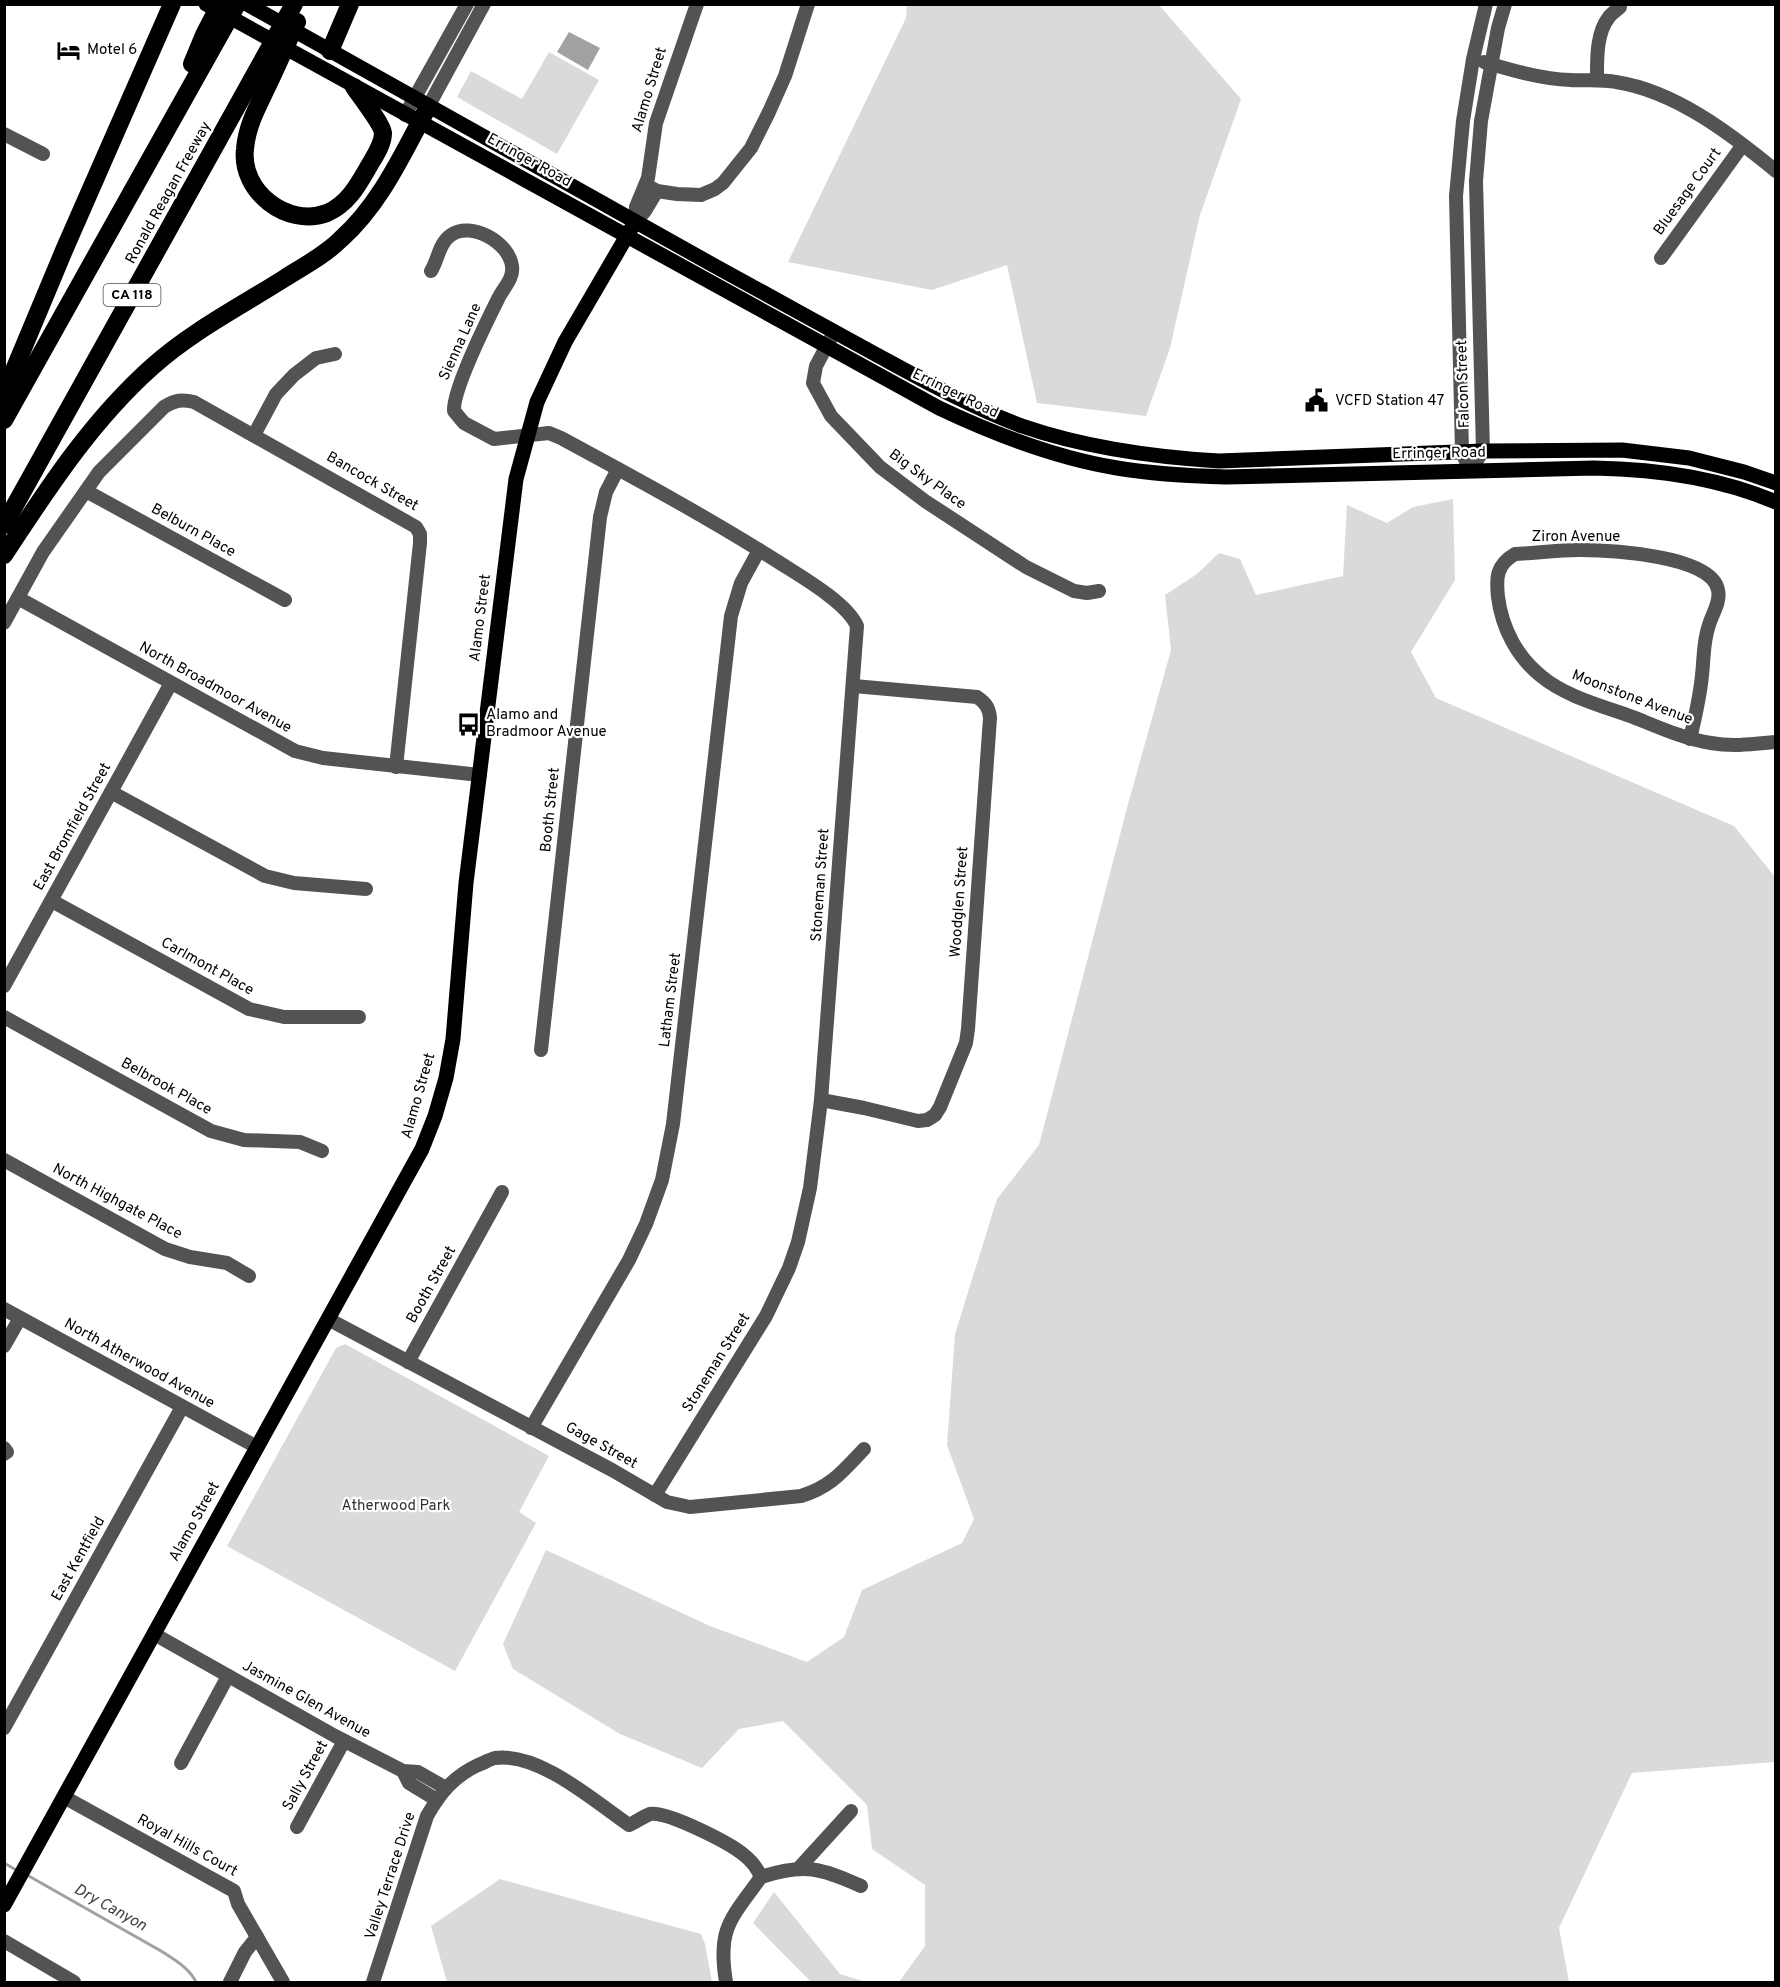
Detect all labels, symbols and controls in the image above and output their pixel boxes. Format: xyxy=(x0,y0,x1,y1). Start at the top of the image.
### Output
hotel icon: Motel 6 xyxy=(56,37,82,63)
place label: Motel 6 xyxy=(87,41,137,60)
street label: Alamo Street xyxy=(628,45,672,135)
street label: Ronald Reagan Freeway xyxy=(122,118,216,268)
street label: Erringer Road xyxy=(483,130,575,192)
street label: Bluesage Court xyxy=(1650,145,1726,239)
road number: CA 118 xyxy=(104,284,160,306)
street label: Sienna Lane xyxy=(435,300,487,384)
street label: Falcon Street xyxy=(1453,340,1475,428)
street label: Erringer Road xyxy=(909,365,1001,423)
public building icon: VCFD Station 47 xyxy=(1304,388,1330,414)
place label: VCFD Station 47 xyxy=(1335,392,1444,411)
street label: Erringer Road xyxy=(1392,444,1486,464)
street label: Big Sky Place xyxy=(885,446,969,514)
street label: Bancock Street xyxy=(323,448,421,516)
street label: Belburn Place xyxy=(147,500,239,562)
street label: Ziron Avenue xyxy=(1532,528,1620,547)
street label: Alamo Street xyxy=(466,573,496,663)
street label: North Broadmoor Avenue xyxy=(135,638,295,738)
street label: Moonstone Avenue xyxy=(1569,666,1695,730)
place label: Alamo and Bradmoor Avenue xyxy=(486,706,607,742)
bus stop icon: Alamo and Bradmoor Avenue xyxy=(455,711,481,737)
street label: East Bromfield Street xyxy=(30,760,116,894)
street label: Booth Street xyxy=(537,767,565,853)
street label: Stoneman Street xyxy=(808,828,834,942)
street label: Woodglen Street xyxy=(947,846,973,958)
street label: Carlmont Place xyxy=(157,934,257,1000)
street label: Latham Street xyxy=(656,951,686,1049)
street label: Alamo Street xyxy=(398,1051,440,1141)
street label: Belbrook Place xyxy=(117,1054,215,1120)
street label: North Highgate Place xyxy=(49,1160,185,1244)
street label: Booth Street xyxy=(403,1243,461,1327)
street label: Stoneman Street xyxy=(679,1310,755,1416)
street label: North Atherwood Avenue xyxy=(60,1315,218,1413)
street label: Gage Street xyxy=(562,1418,640,1474)
street label: Alamo Street xyxy=(165,1479,225,1565)
park label: Atherwood Park xyxy=(342,1497,450,1516)
street label: East Kentfield xyxy=(48,1513,110,1605)
street label: Jasmine Glen Avenue xyxy=(238,1657,374,1743)
street label: Sally Street xyxy=(279,1738,333,1814)
street label: Valley Terrace Drive xyxy=(361,1810,421,1942)
street label: Royal Hills Court xyxy=(133,1811,241,1881)
water label: Dry Canyon xyxy=(70,1880,150,1936)

